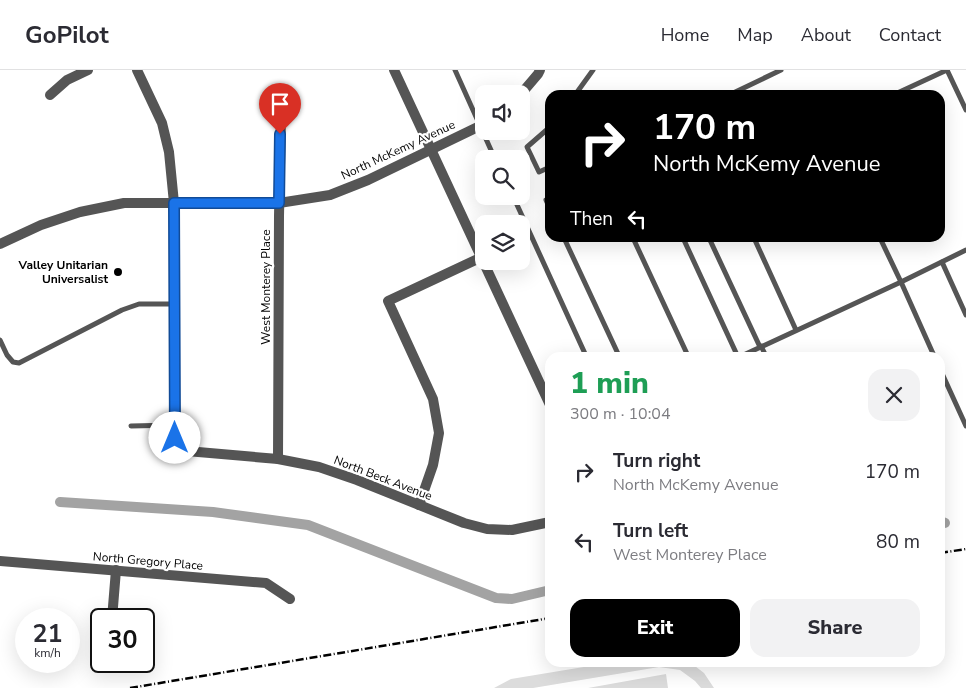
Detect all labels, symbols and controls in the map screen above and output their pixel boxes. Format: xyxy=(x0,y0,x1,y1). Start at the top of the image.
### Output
text: GoPilot xyxy=(25,19,109,51)
text: Home xyxy=(661,23,709,47)
text: Map xyxy=(737,23,773,47)
text: About xyxy=(801,23,851,47)
text: Contact xyxy=(879,23,941,47)
pin xyxy=(259,83,301,134)
map controls xyxy=(475,85,530,270)
button: sound xyxy=(475,85,530,140)
icon: arrive xyxy=(266,90,294,118)
text: 170 m xyxy=(653,104,756,151)
icon: right xyxy=(570,110,635,175)
street label: North McKemy Avenue xyxy=(338,117,458,183)
text: North McKemy Avenue xyxy=(653,149,881,179)
button: search xyxy=(475,150,530,205)
icon: left xyxy=(623,205,651,233)
text: Then xyxy=(570,206,613,232)
button: layers xyxy=(475,215,530,270)
street label: West Monterey Place xyxy=(258,229,274,345)
place label: Valley Unitarian Universalist xyxy=(18,257,108,287)
marker: Valley Unitarian Universalist xyxy=(112,266,124,278)
text: 1 min xyxy=(570,363,649,404)
button: close xyxy=(868,369,920,421)
text: 300 m · 10:04 xyxy=(570,403,671,425)
position arrow xyxy=(148,411,200,463)
text: Turn right xyxy=(613,448,700,474)
street label: North Beck Avenue xyxy=(331,452,435,504)
icon: right xyxy=(570,458,598,486)
text: 170 m xyxy=(865,459,920,485)
text: North McKemy Avenue xyxy=(613,474,779,496)
text: Turn left xyxy=(613,518,688,544)
icon: left xyxy=(570,528,598,556)
text: 80 m xyxy=(876,529,920,555)
text: West Monterey Place xyxy=(613,544,767,566)
street label: North Gregory Place xyxy=(92,548,204,574)
button: Exit xyxy=(570,599,740,657)
button: Share xyxy=(750,599,920,657)
speed limit sign: 30 xyxy=(90,608,155,673)
text: 21 xyxy=(32,617,63,651)
text: km/h xyxy=(34,645,61,661)

